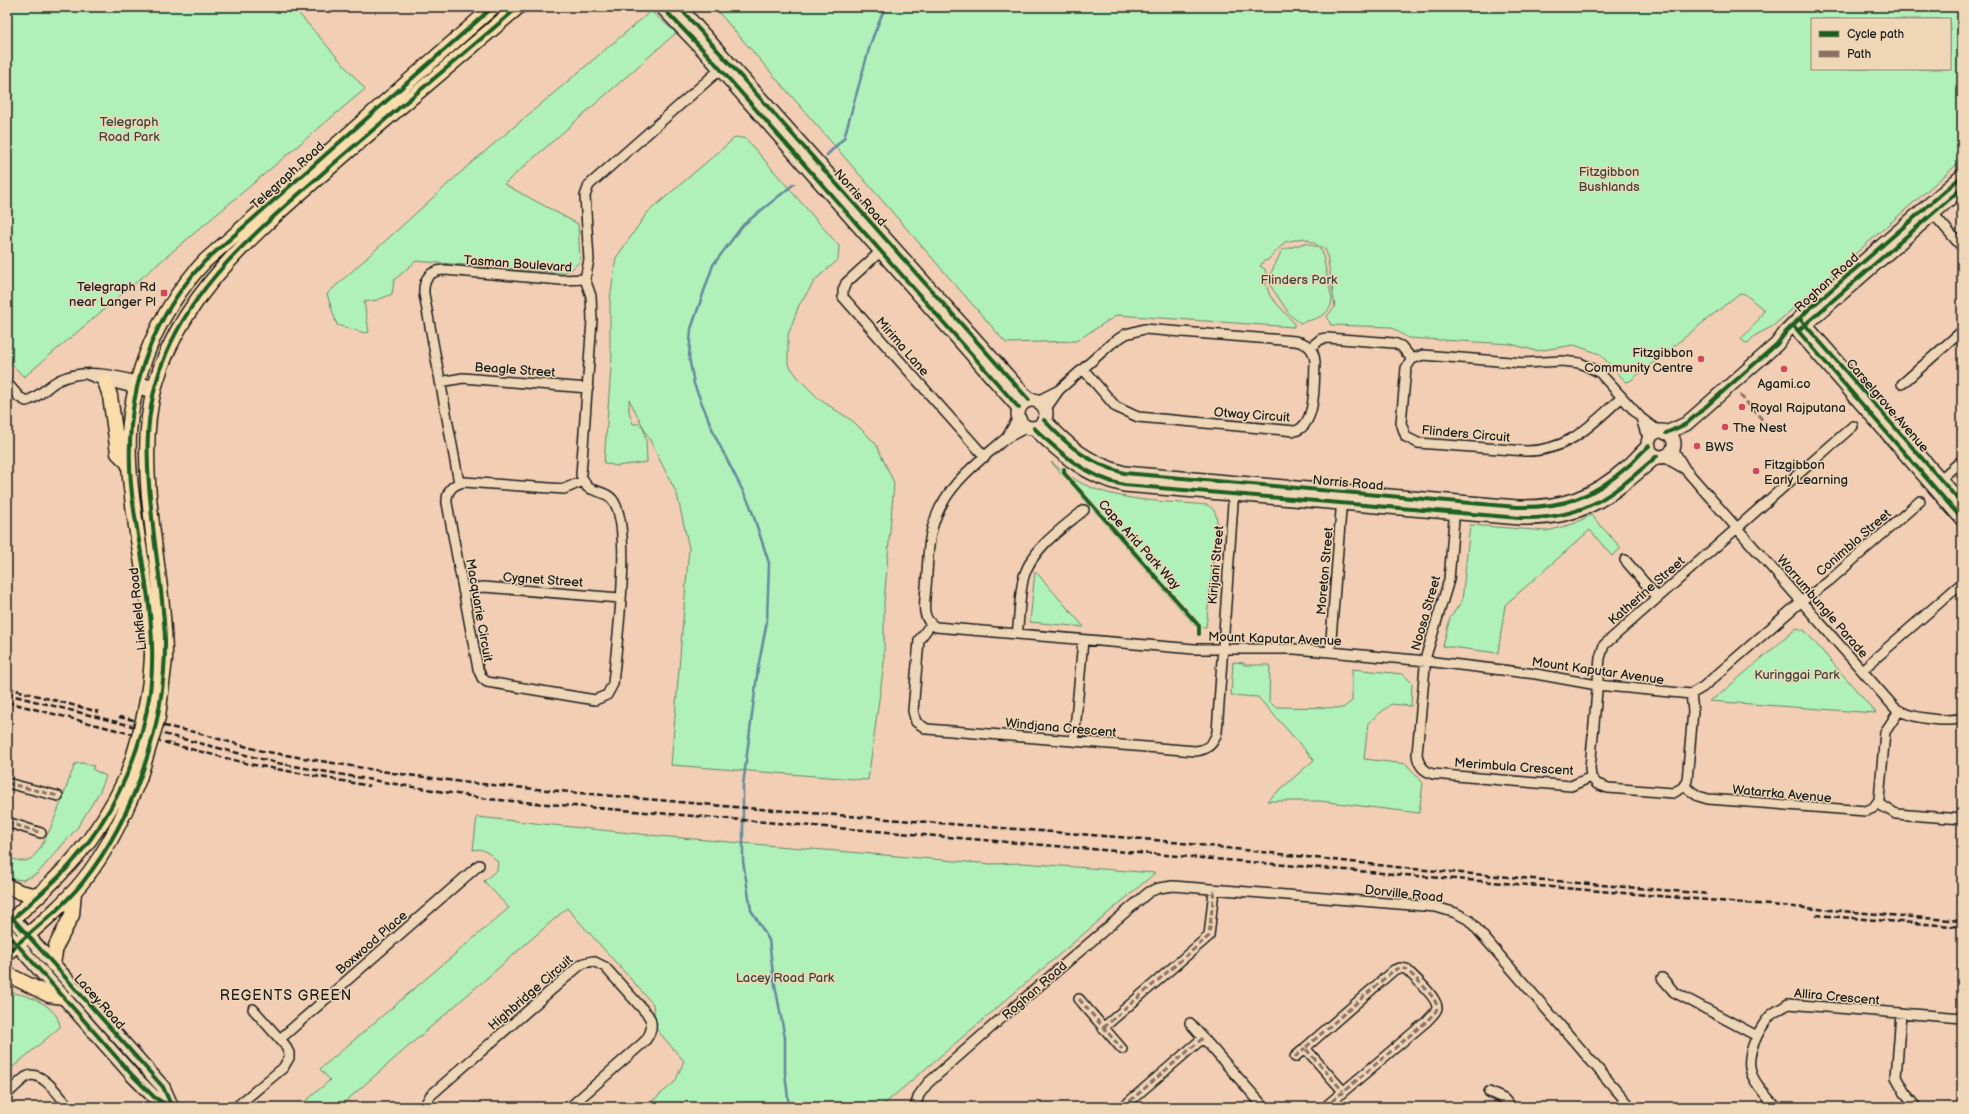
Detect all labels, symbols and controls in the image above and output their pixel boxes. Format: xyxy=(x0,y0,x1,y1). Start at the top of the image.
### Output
legend xyxy=(1811,18,1951,70)
text: Cycle path xyxy=(1847,27,1904,42)
text: Path xyxy=(1847,47,1872,62)
park label: Telegraph Road Park xyxy=(98,114,160,145)
street label: Telegraph Road xyxy=(248,138,328,213)
park label: Fitzgibbon Bushlands xyxy=(1578,164,1640,195)
street label: Norris Road xyxy=(831,166,890,229)
street label: Roghan Road xyxy=(1791,250,1862,316)
street label: Tasman Boulevard xyxy=(463,252,573,276)
park label: Flinders Park xyxy=(1261,272,1338,288)
place label: Telegraph Rd near Langer Pl xyxy=(69,279,156,310)
marker: Telegraph Rd near Langer Pl xyxy=(159,288,169,298)
street label: Mirima Lane xyxy=(872,314,932,380)
place label: Fitzgibbon Community Centre xyxy=(1584,345,1693,376)
marker: Fitzgibbon Community Centre xyxy=(1696,354,1706,364)
street label: Carselgrove Avenue xyxy=(1842,356,1932,456)
street label: Beagle Street xyxy=(474,359,556,381)
marker: Agami.co xyxy=(1779,364,1789,374)
place label: Agami.co xyxy=(1757,376,1811,392)
place label: Royal Rajputana xyxy=(1750,400,1846,416)
marker: Royal Rajputana xyxy=(1737,402,1747,412)
street label: Otway Circuit xyxy=(1213,404,1291,426)
place label: The Nest xyxy=(1733,420,1787,436)
street label: Flinders Circuit xyxy=(1421,422,1511,446)
marker: The Nest xyxy=(1720,422,1730,432)
place label: BWS xyxy=(1705,439,1734,455)
marker: BWS xyxy=(1692,441,1702,451)
place label: Fitzgibbon Early Learning xyxy=(1764,457,1848,488)
marker: Fitzgibbon Early Learning xyxy=(1751,466,1761,476)
street label: Norris Road xyxy=(1312,472,1384,494)
street label: Cape Arid Park Way xyxy=(1095,496,1184,593)
street label: Conimbla Street xyxy=(1813,506,1894,580)
street label: Kirijani Street xyxy=(1205,525,1227,605)
street label: Moreton Street xyxy=(1313,527,1337,616)
street label: Warrumbungle Parade xyxy=(1773,552,1872,662)
street label: Katherine Street xyxy=(1605,553,1688,628)
street label: Macquarie Circuit xyxy=(462,557,496,663)
street label: Linkfield Road xyxy=(126,567,150,651)
street label: Cygnet Street xyxy=(502,569,584,591)
street label: Noosa Street xyxy=(1408,574,1444,653)
street label: Mount Kaputar Avenue xyxy=(1208,629,1342,649)
street label: Mount Kaputar Avenue xyxy=(1531,654,1665,688)
park label: Kuringgai Park xyxy=(1754,667,1840,683)
street label: Windjana Crescent xyxy=(1005,715,1117,741)
street label: Merimbula Crescent xyxy=(1454,755,1574,779)
street label: Watarrka Avenue xyxy=(1732,782,1832,806)
street label: Dorville Road xyxy=(1364,882,1444,906)
street label: Boxwood Place xyxy=(333,907,411,978)
street label: Highbridge Circuit xyxy=(485,952,576,1034)
street label: Roghan Road xyxy=(999,958,1070,1023)
park label: Lacey Road Park xyxy=(736,970,835,986)
street label: Lacey Road xyxy=(70,971,128,1033)
street label: Allira Crescent xyxy=(1793,985,1880,1009)
district label: REGENTS GREEN xyxy=(220,987,352,1004)

